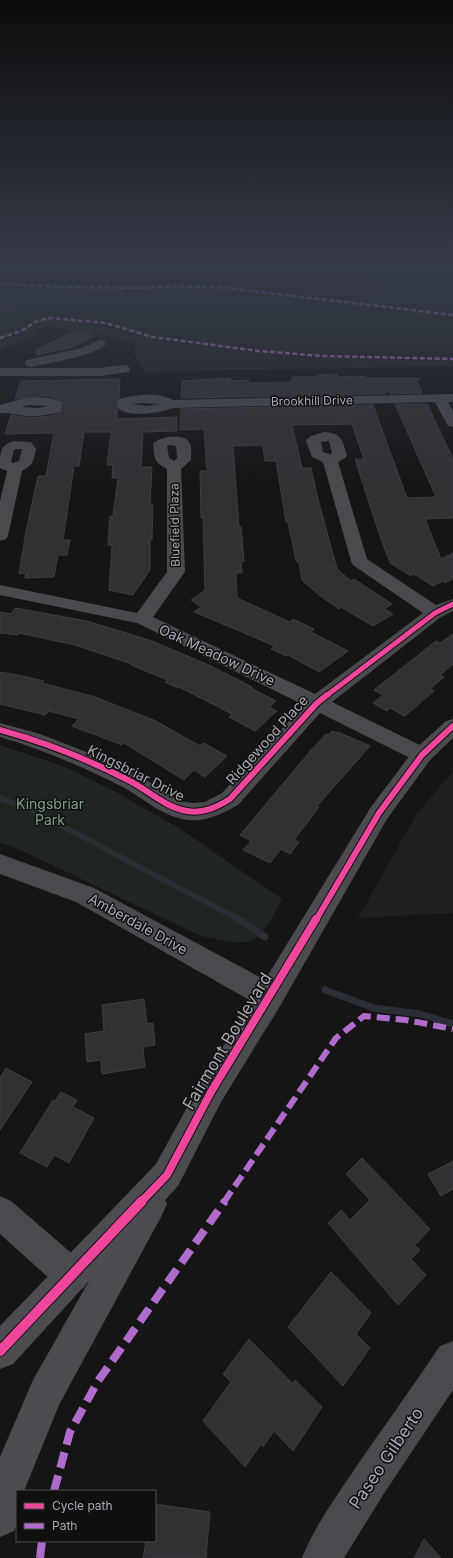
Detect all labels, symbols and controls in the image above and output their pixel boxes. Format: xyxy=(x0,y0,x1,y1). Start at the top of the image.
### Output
street label: Brookhill Drive xyxy=(271,392,353,409)
street label: Bluefield Plaza xyxy=(166,483,183,567)
street label: Oak Meadow Drive xyxy=(157,620,278,689)
street label: Ridgewood Place xyxy=(222,691,311,788)
street label: Kingsbriar Drive xyxy=(85,741,188,804)
park label: Kingsbriar Park xyxy=(16,795,84,828)
street label: Amberdale Drive xyxy=(86,889,191,958)
street label: Fairmont Boulevard xyxy=(178,969,276,1113)
street label: Paseo Gilberto xyxy=(345,1404,427,1512)
legend xyxy=(16,1490,156,1542)
text: Cycle path xyxy=(52,1498,113,1513)
text: Path xyxy=(52,1518,77,1533)

